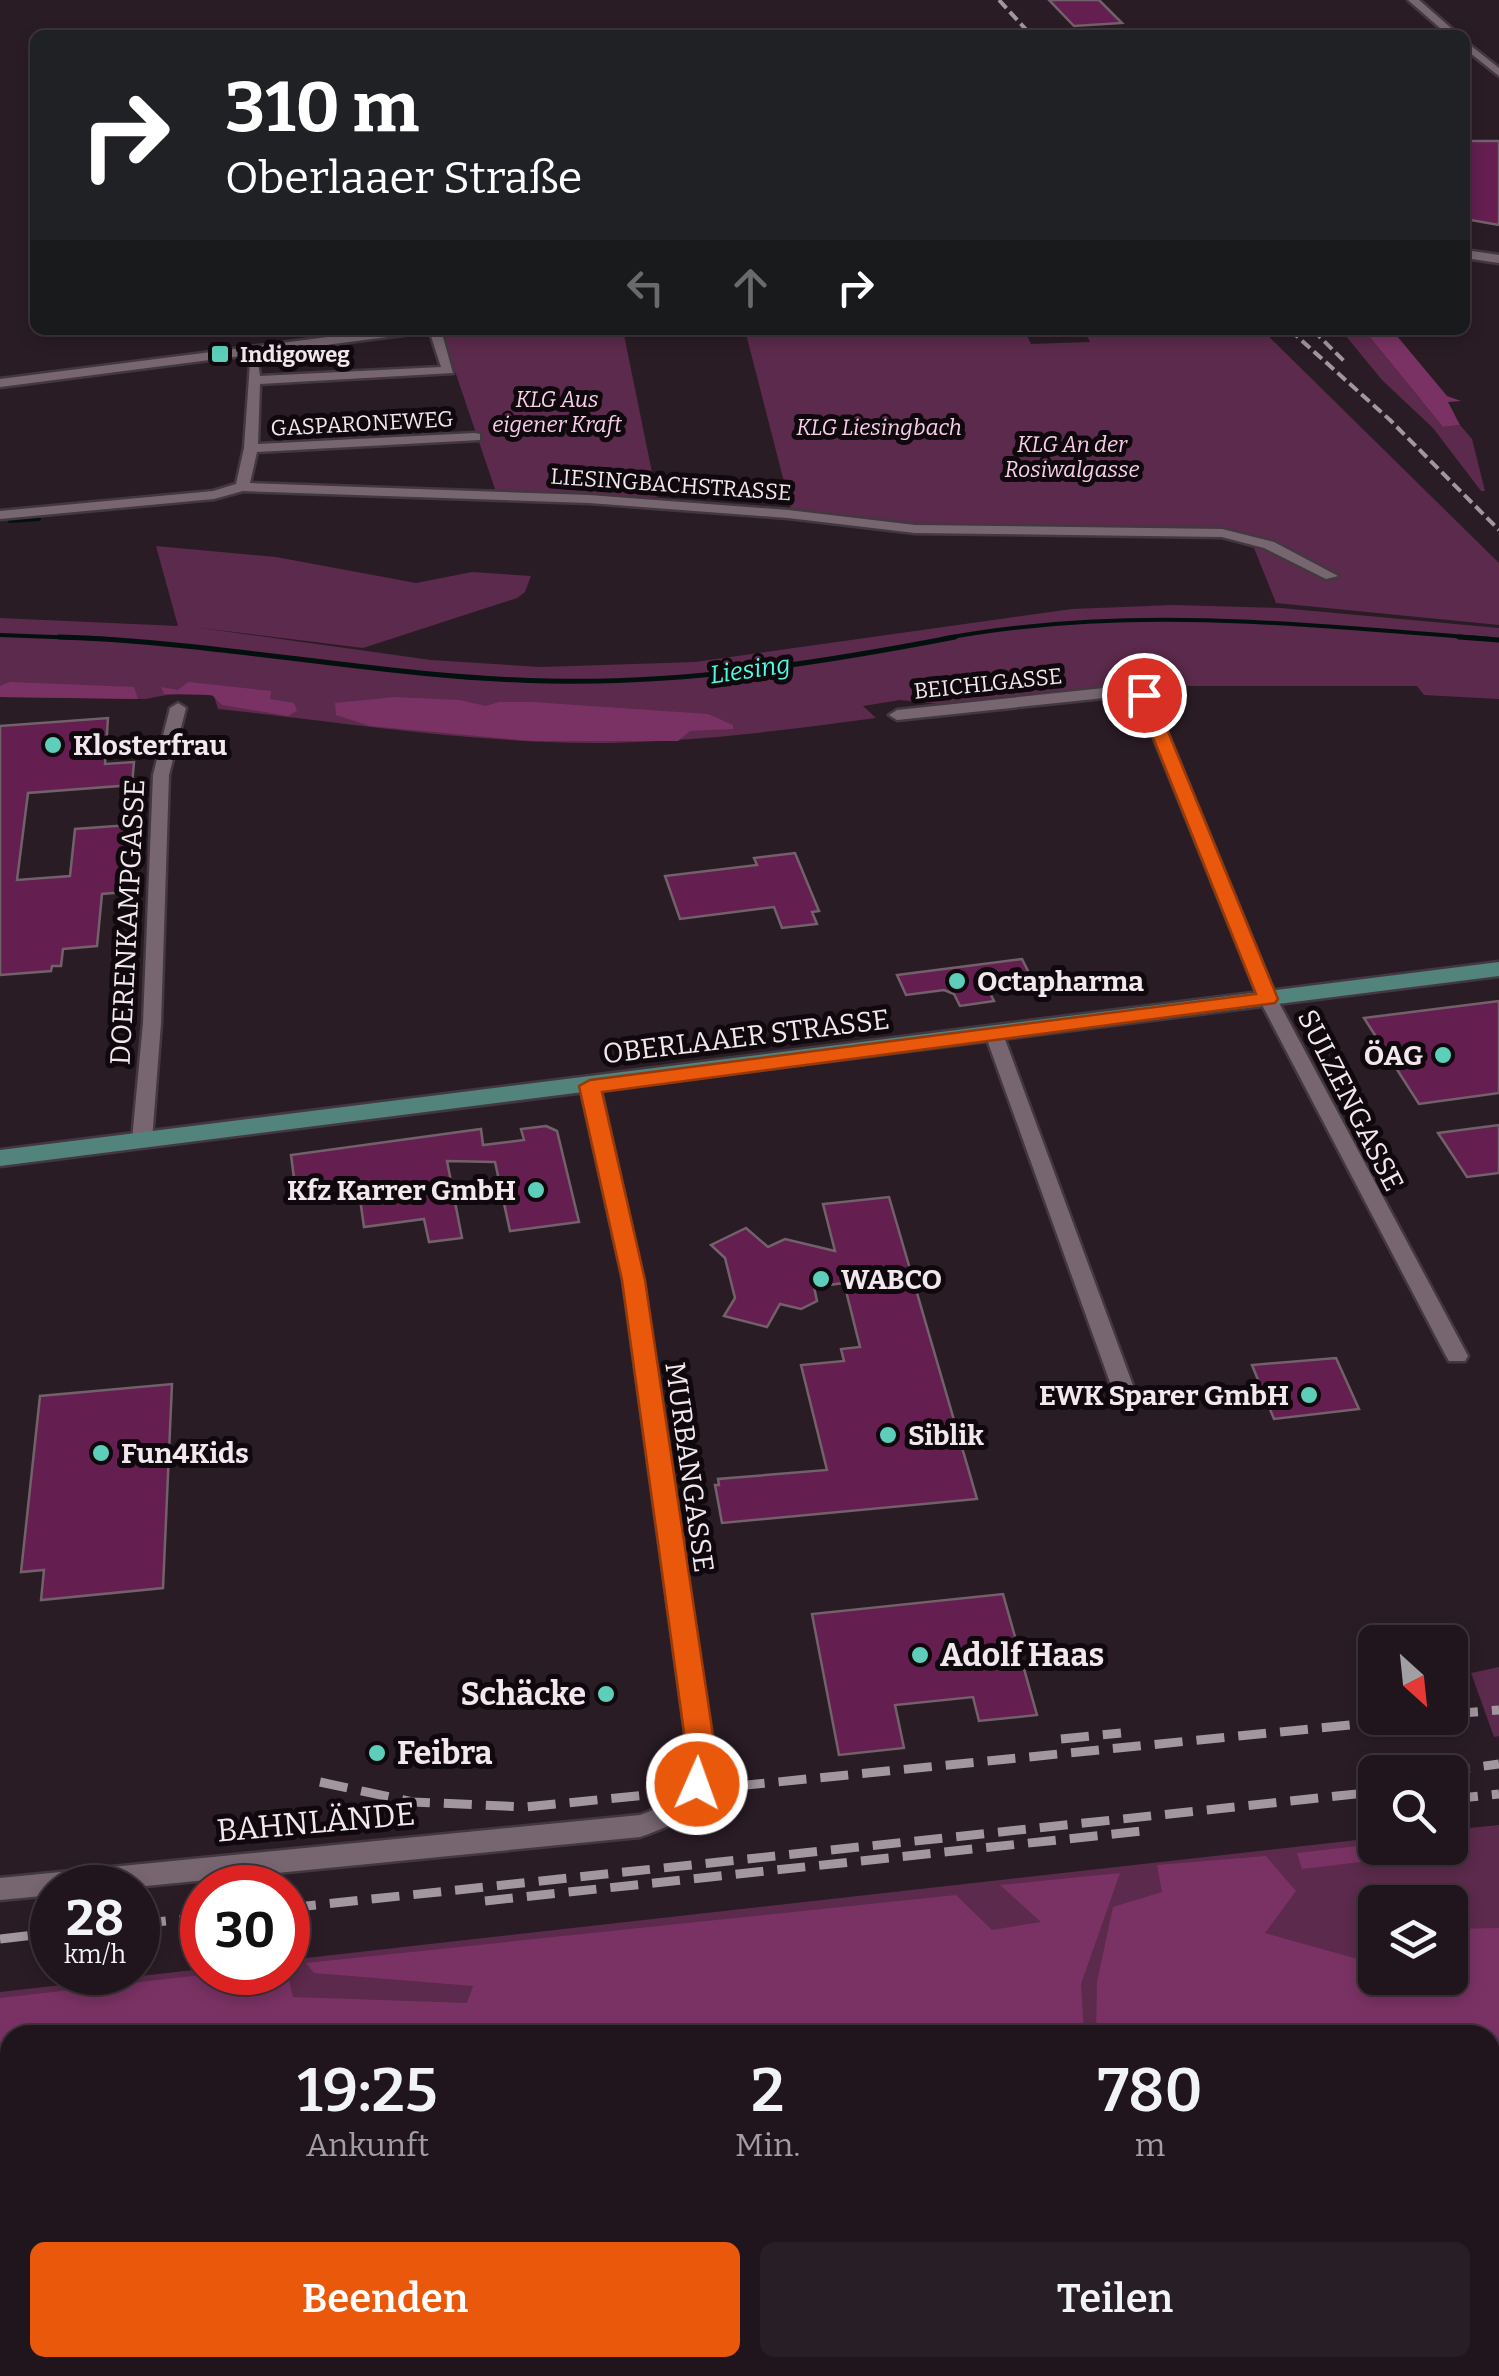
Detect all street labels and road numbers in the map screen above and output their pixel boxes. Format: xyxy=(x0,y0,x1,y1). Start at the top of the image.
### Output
street label: GASPARONEWEG xyxy=(270,405,454,442)
street label: LIESINGBACHSTRASSE xyxy=(550,463,792,506)
street label: BEICHLGASSE xyxy=(913,662,1063,705)
street label: DOERENKAMPGASSE xyxy=(104,778,151,1066)
street label: OBERLAAER STRASSE xyxy=(601,1003,891,1070)
street label: SULZENGASSE xyxy=(1291,1004,1410,1196)
street label: MURBANGASSE xyxy=(658,1360,721,1574)
street label: BAHNLÄNDE xyxy=(215,1794,417,1850)

